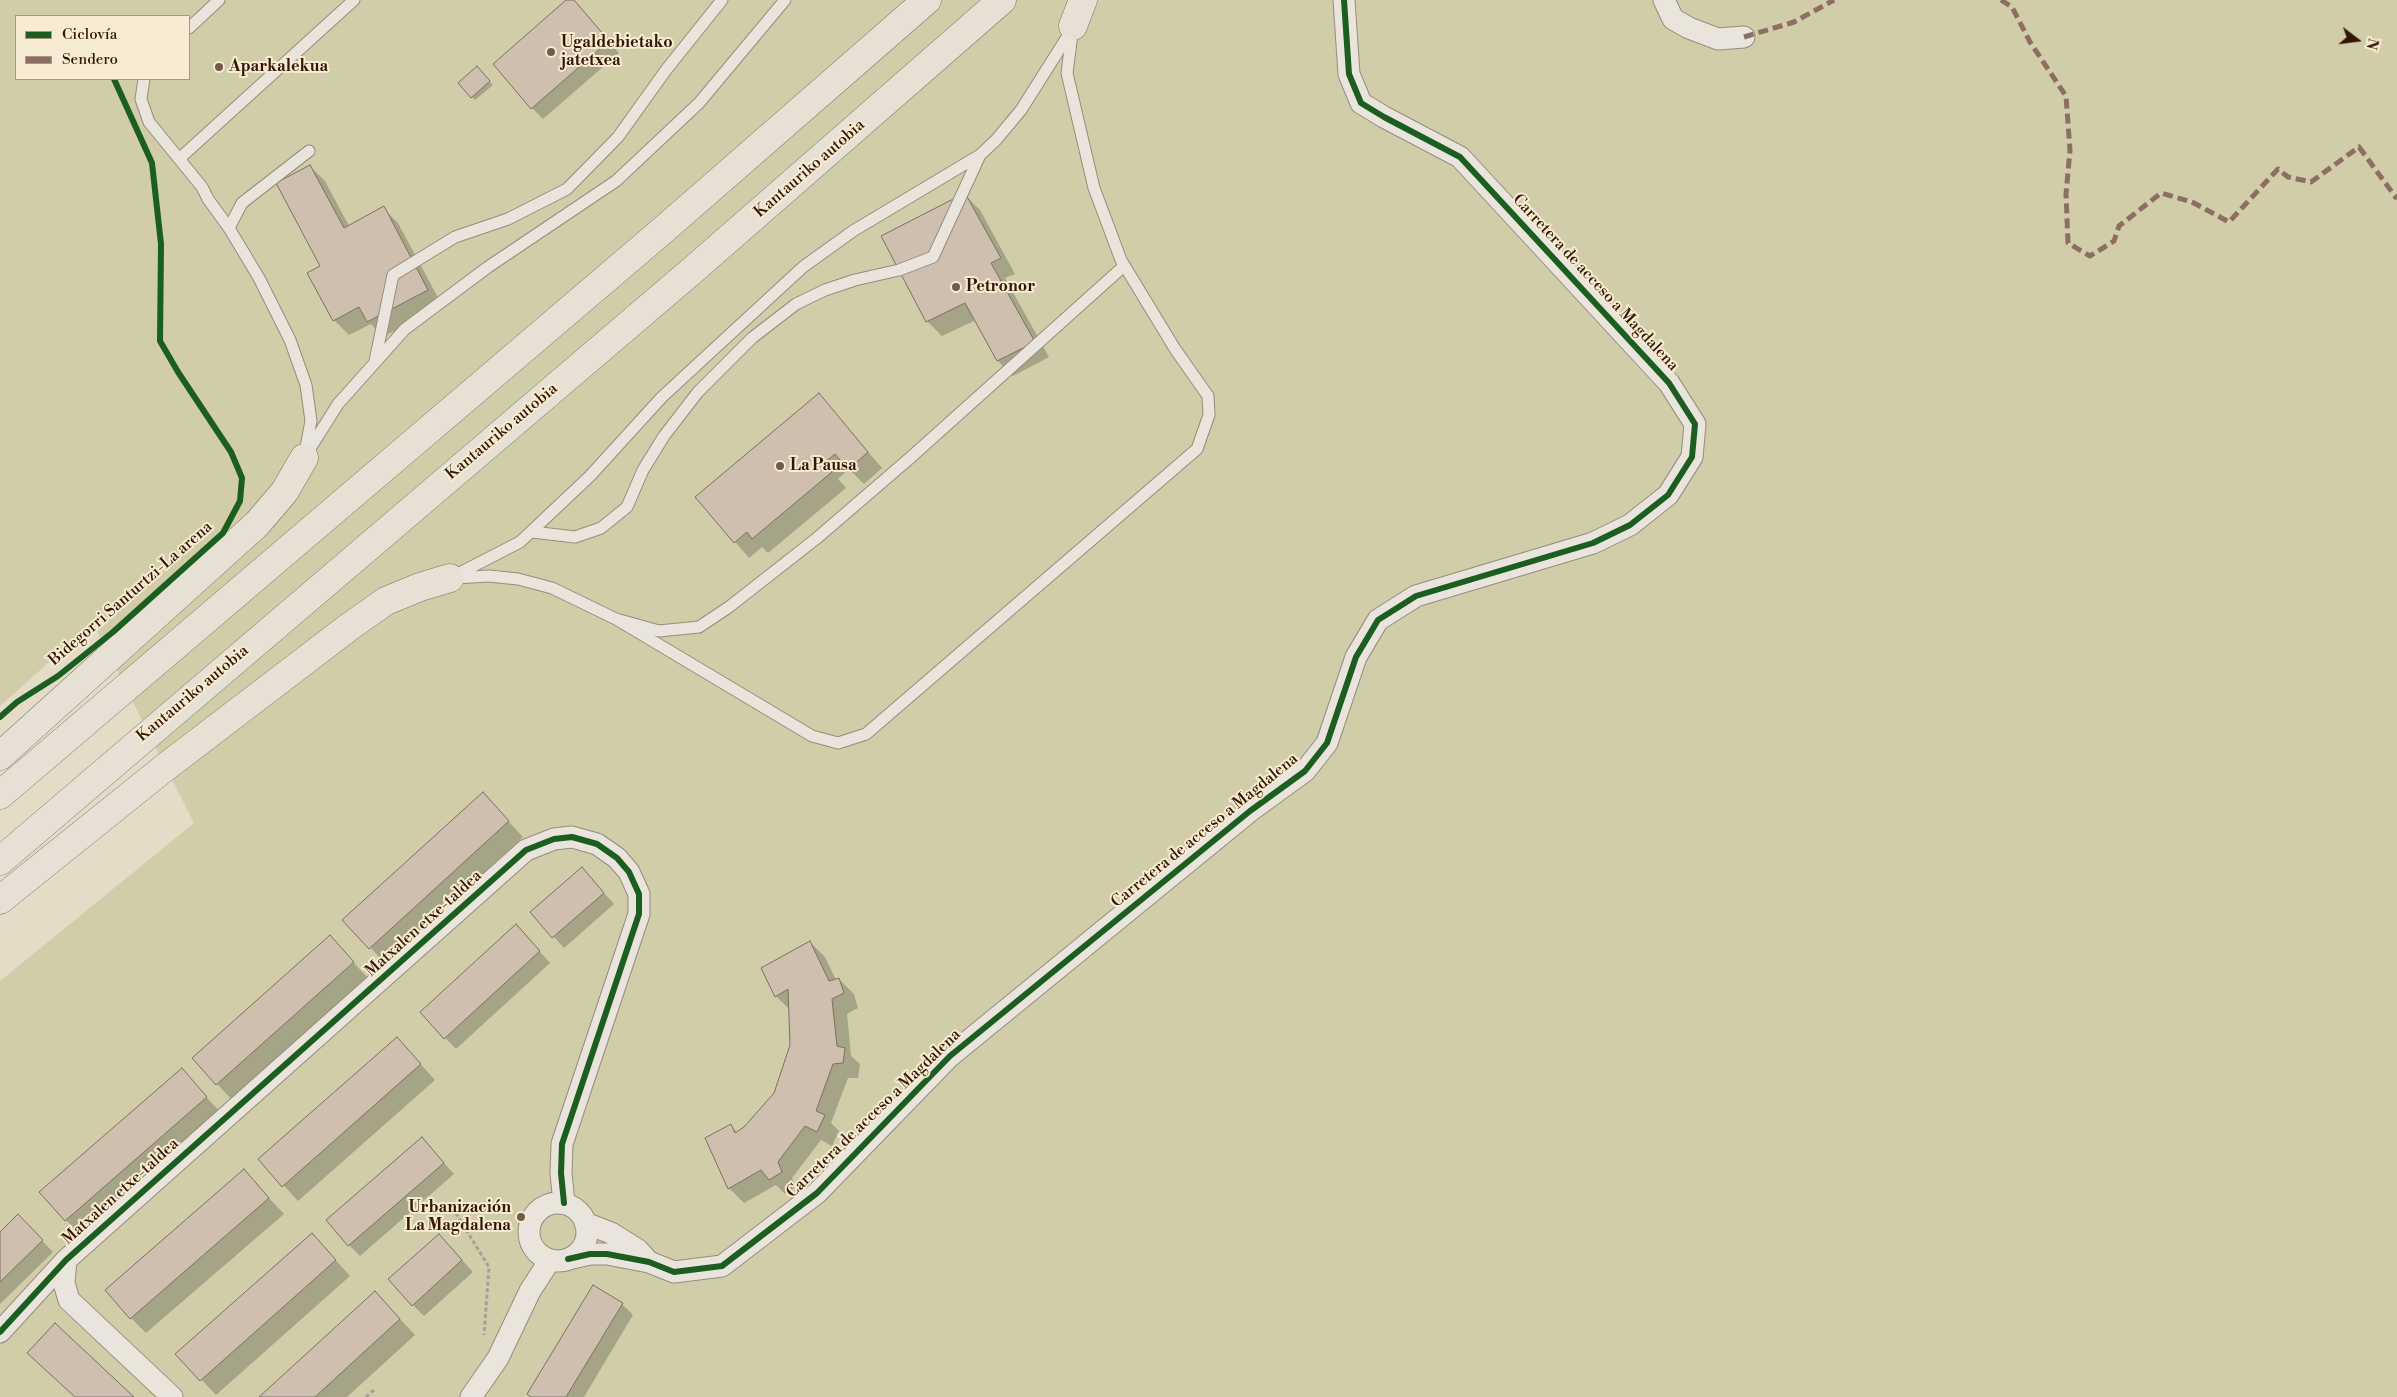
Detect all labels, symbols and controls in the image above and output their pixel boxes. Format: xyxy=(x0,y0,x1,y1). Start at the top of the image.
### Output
legend xyxy=(15,15,190,80)
north arrow xyxy=(2332,15,2382,65)
text: Ciclovía xyxy=(62,25,117,44)
place label: Ugaldebietako jatetxea xyxy=(561,33,673,71)
text: N xyxy=(2361,36,2382,52)
marker: Ugaldebietako jatetxea xyxy=(545,46,557,58)
text: Sendero xyxy=(62,50,118,69)
place label: Aparkalekua xyxy=(229,57,328,77)
marker: Aparkalekua xyxy=(213,61,225,73)
street label: Kantauriko autobia xyxy=(751,116,869,222)
street label: Carretera de acceso a Magdalena xyxy=(1508,191,1682,375)
place label: Petronor xyxy=(966,277,1035,297)
marker: Petronor xyxy=(950,281,962,293)
street label: Kantauriko autobia xyxy=(442,380,562,484)
place label: La Pausa xyxy=(790,456,857,476)
marker: La Pausa xyxy=(774,460,786,472)
street label: Bidegorri Santurtzi-La arena xyxy=(45,518,217,670)
street label: Kantauriko autobia xyxy=(133,642,253,746)
street label: Carretera de acceso a Magdalena xyxy=(1108,750,1302,912)
street label: Matxalen etxe-taldea xyxy=(362,867,486,981)
street label: Carretera de acceso a Magdalena xyxy=(783,1026,965,1202)
street label: Matxalen etxe-taldea xyxy=(59,1135,183,1249)
place label: Urbanización La Magdalena xyxy=(405,1198,511,1236)
marker: Urbanización La Magdalena xyxy=(515,1211,527,1223)

